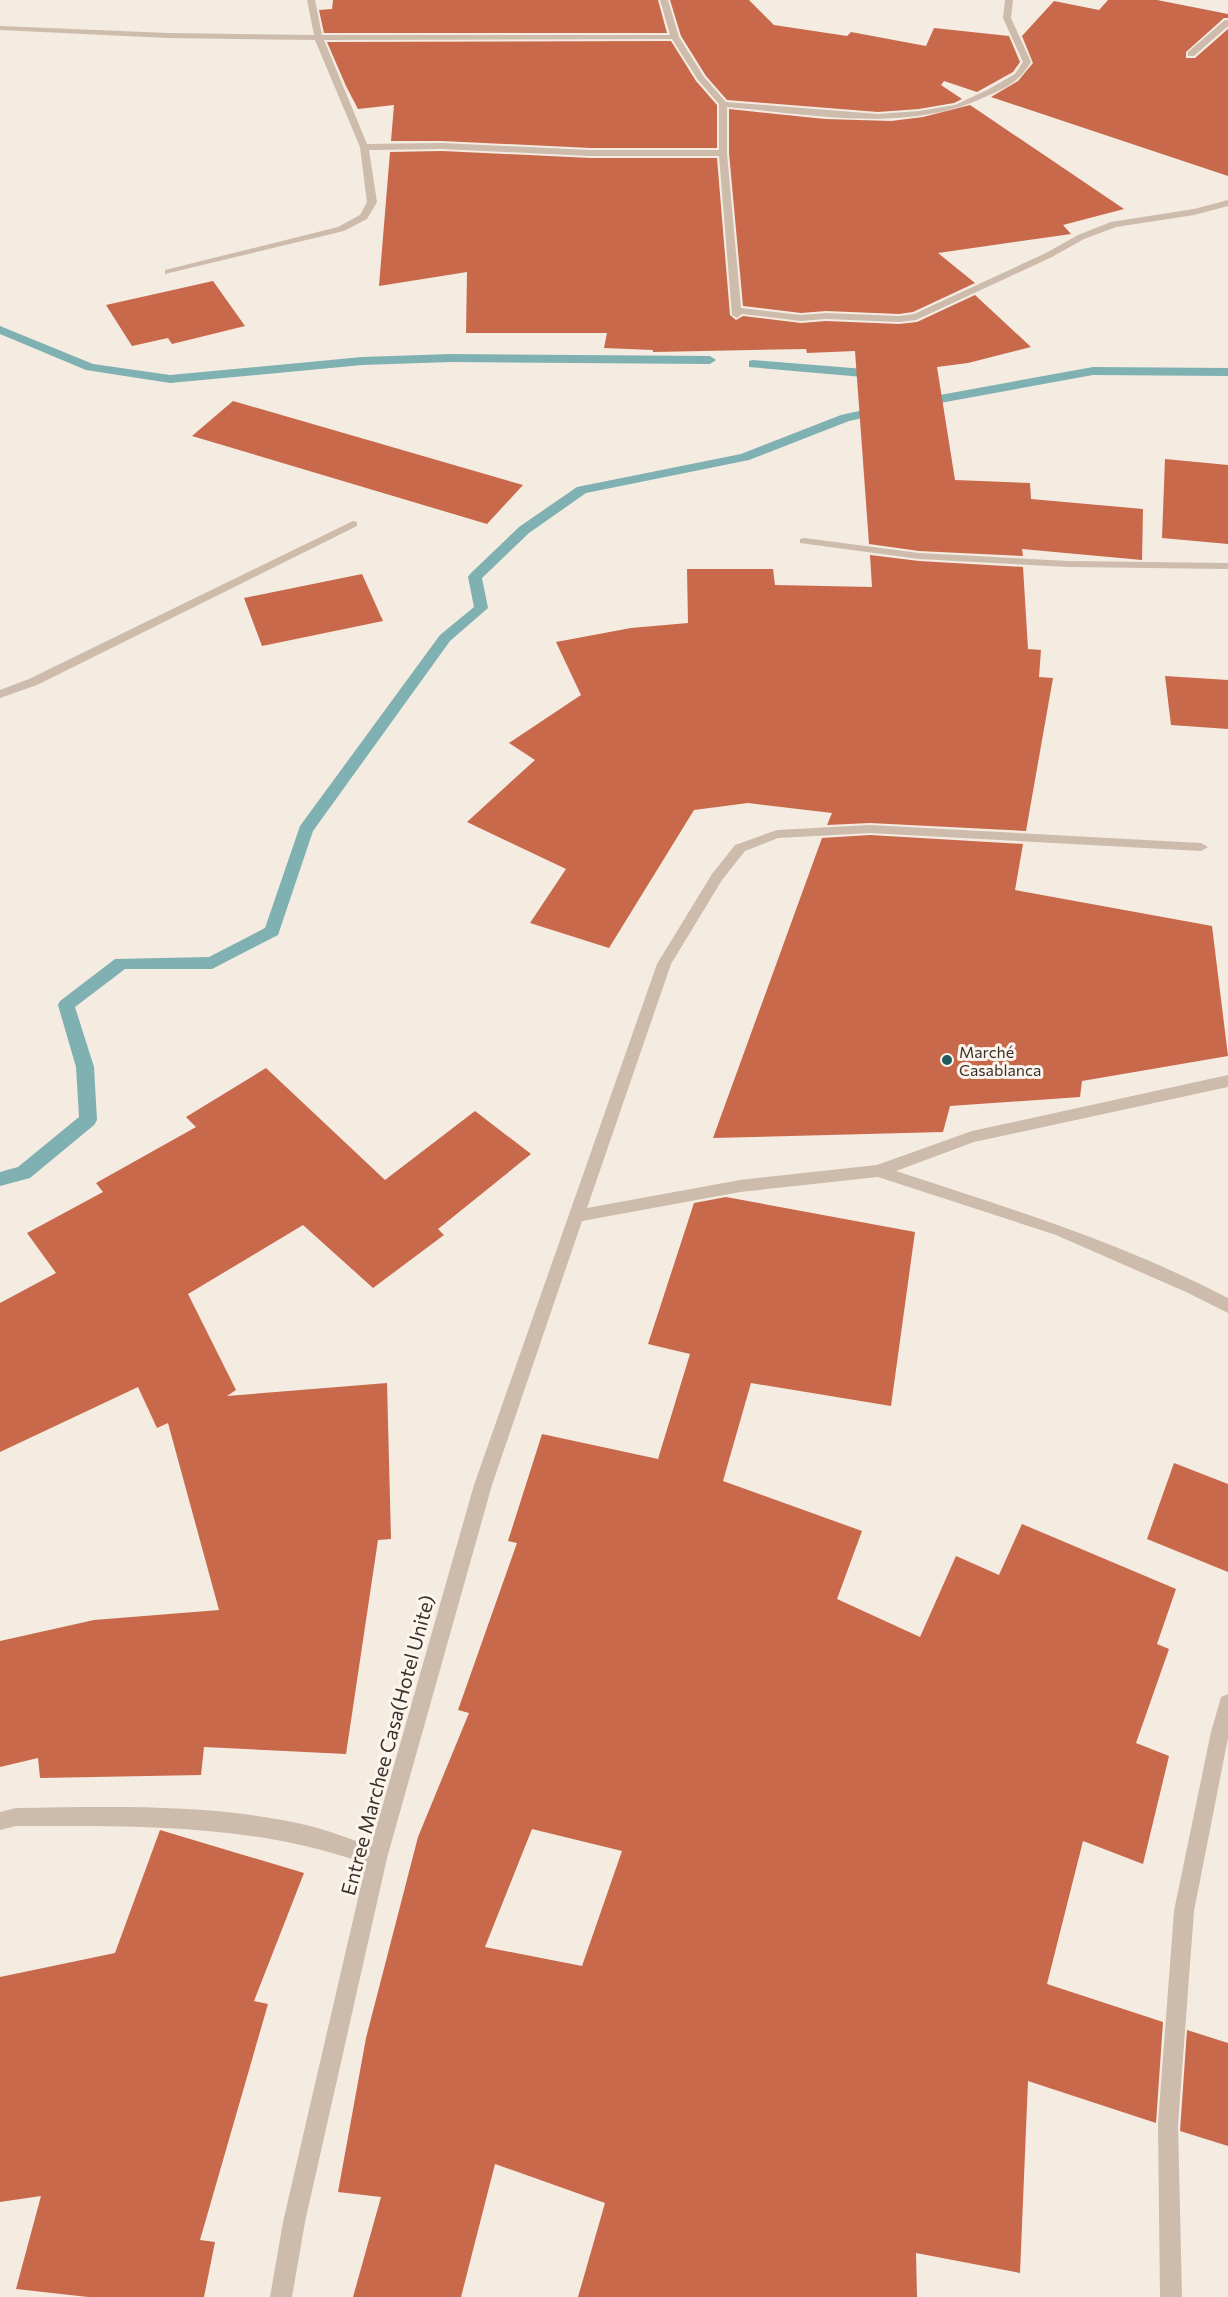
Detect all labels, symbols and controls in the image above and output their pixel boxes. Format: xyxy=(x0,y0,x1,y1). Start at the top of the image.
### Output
place label: Marché Casablanca xyxy=(959,1042,1041,1079)
marker: Marché Casablanca xyxy=(940,1053,954,1067)
street label: Entree Marchee Casa(Hotel Unite) xyxy=(335,1592,439,1898)

